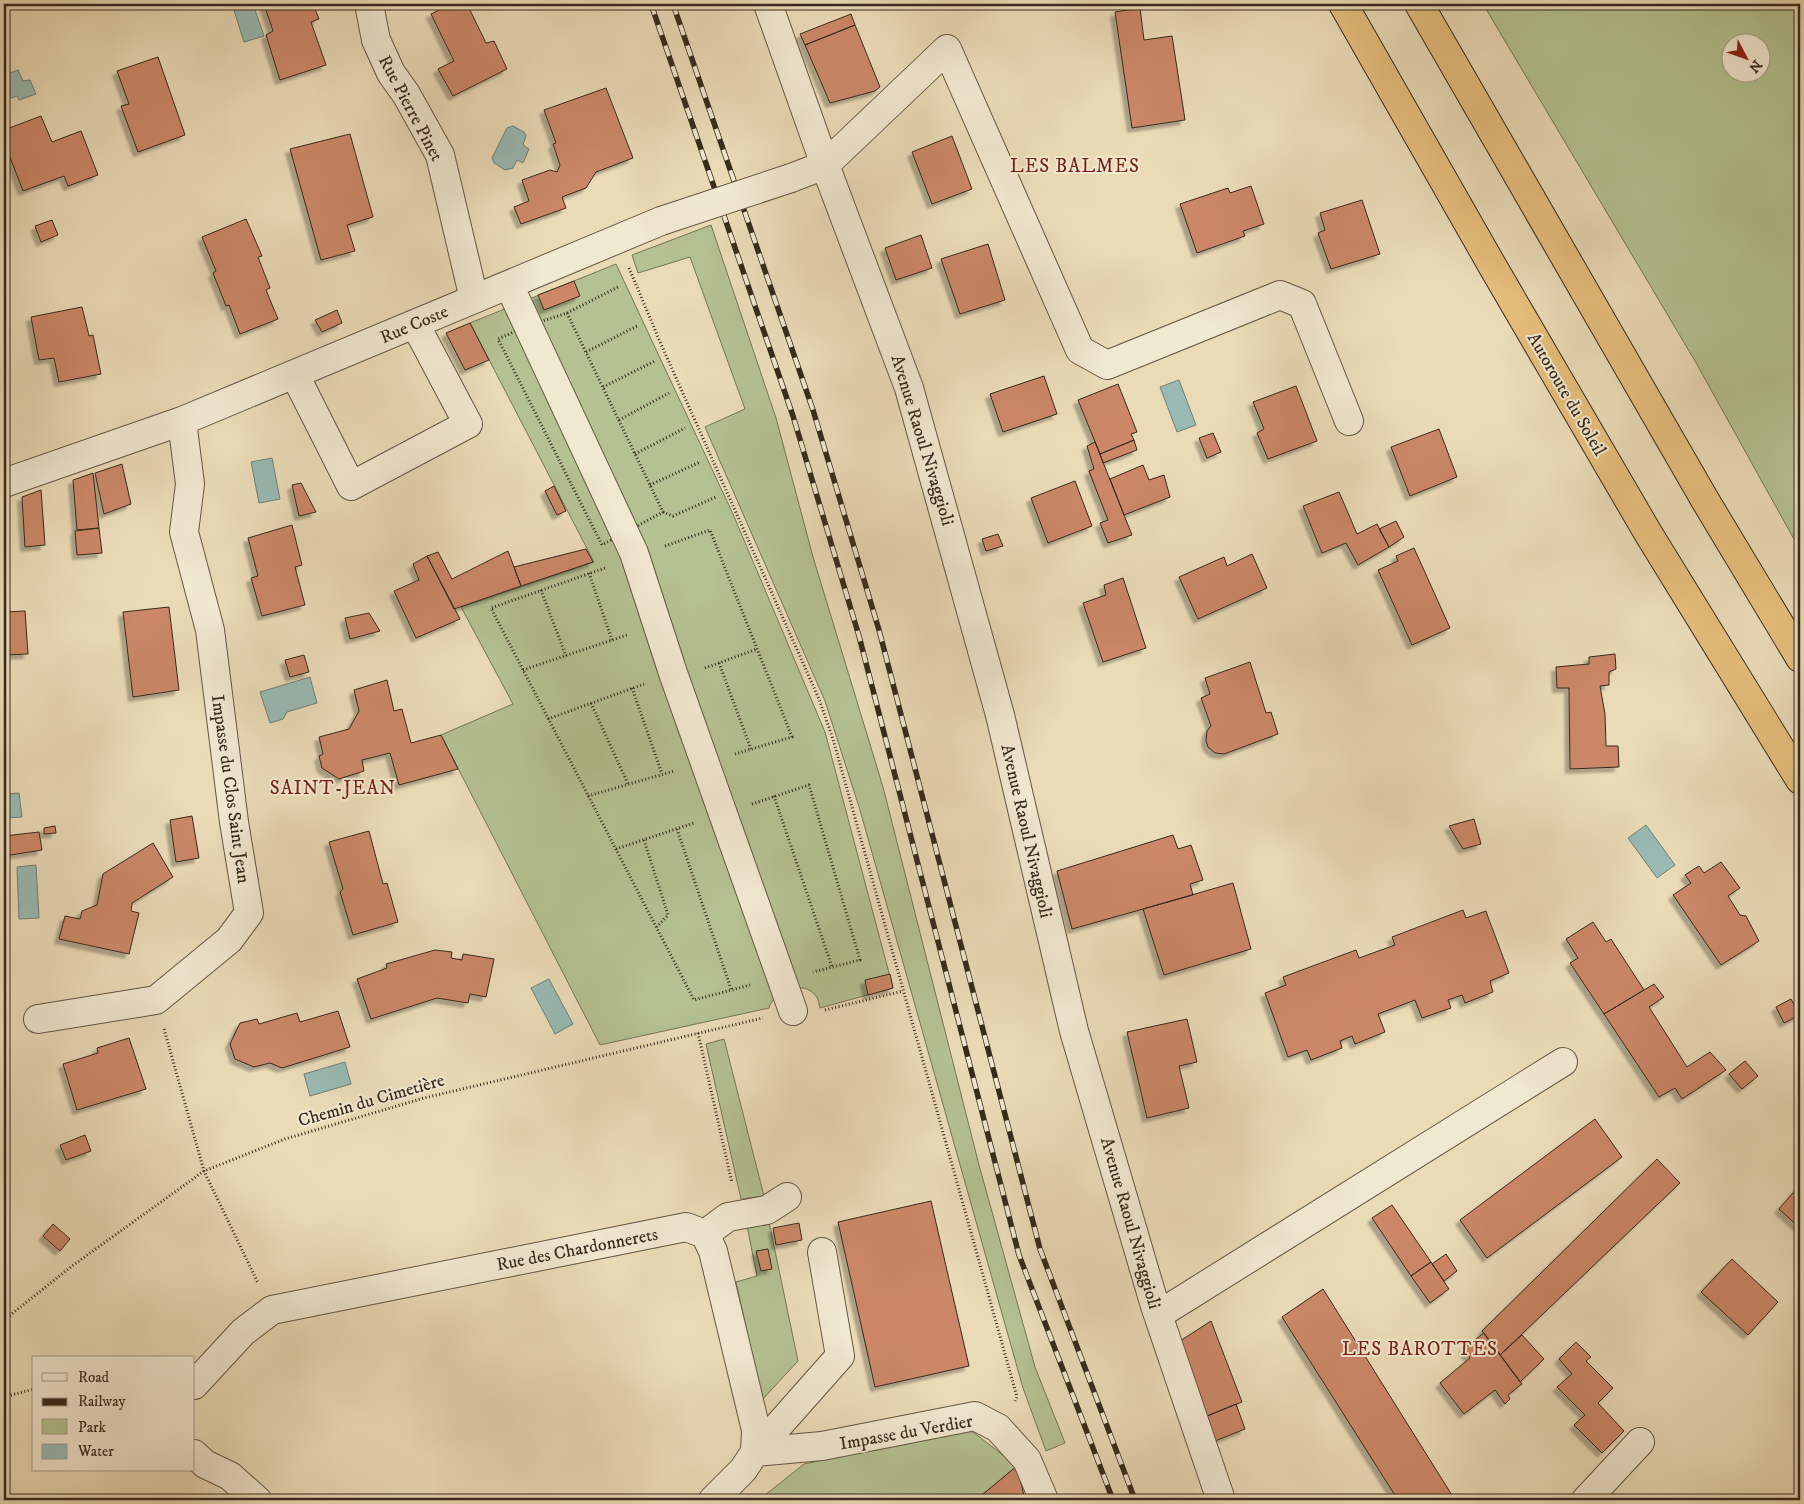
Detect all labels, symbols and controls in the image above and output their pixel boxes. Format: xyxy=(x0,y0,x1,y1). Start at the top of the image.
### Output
north arrow xyxy=(1722,32,1772,82)
street label: Rue Pierre Pinet xyxy=(373,52,447,165)
text: N xyxy=(1744,56,1766,76)
district label: LES BALMES xyxy=(1010,155,1140,178)
street label: Rue Coste xyxy=(377,301,452,349)
street label: Autoroute du Soleil xyxy=(1522,329,1611,460)
street label: Avenue Raoul Nivaggioli xyxy=(886,352,959,528)
street label: Impasse du Clos Saint Jean xyxy=(206,693,254,886)
street label: Avenue Raoul Nivaggioli xyxy=(995,742,1057,920)
district label: SAINT-JEAN xyxy=(270,777,396,800)
street label: Chemin du Cimetière xyxy=(296,1070,447,1132)
street label: Avenue Raoul Nivaggioli xyxy=(1095,1135,1165,1312)
street label: Rue des Chardonnerets xyxy=(495,1224,660,1276)
district label: LES BAROTTES xyxy=(1342,1338,1498,1361)
legend xyxy=(32,1356,195,1472)
text: Road xyxy=(78,1368,110,1387)
text: Railway xyxy=(78,1392,126,1411)
street label: Impasse du Verdier xyxy=(838,1410,975,1456)
text: Park xyxy=(78,1418,107,1437)
text: Water xyxy=(77,1442,114,1461)

